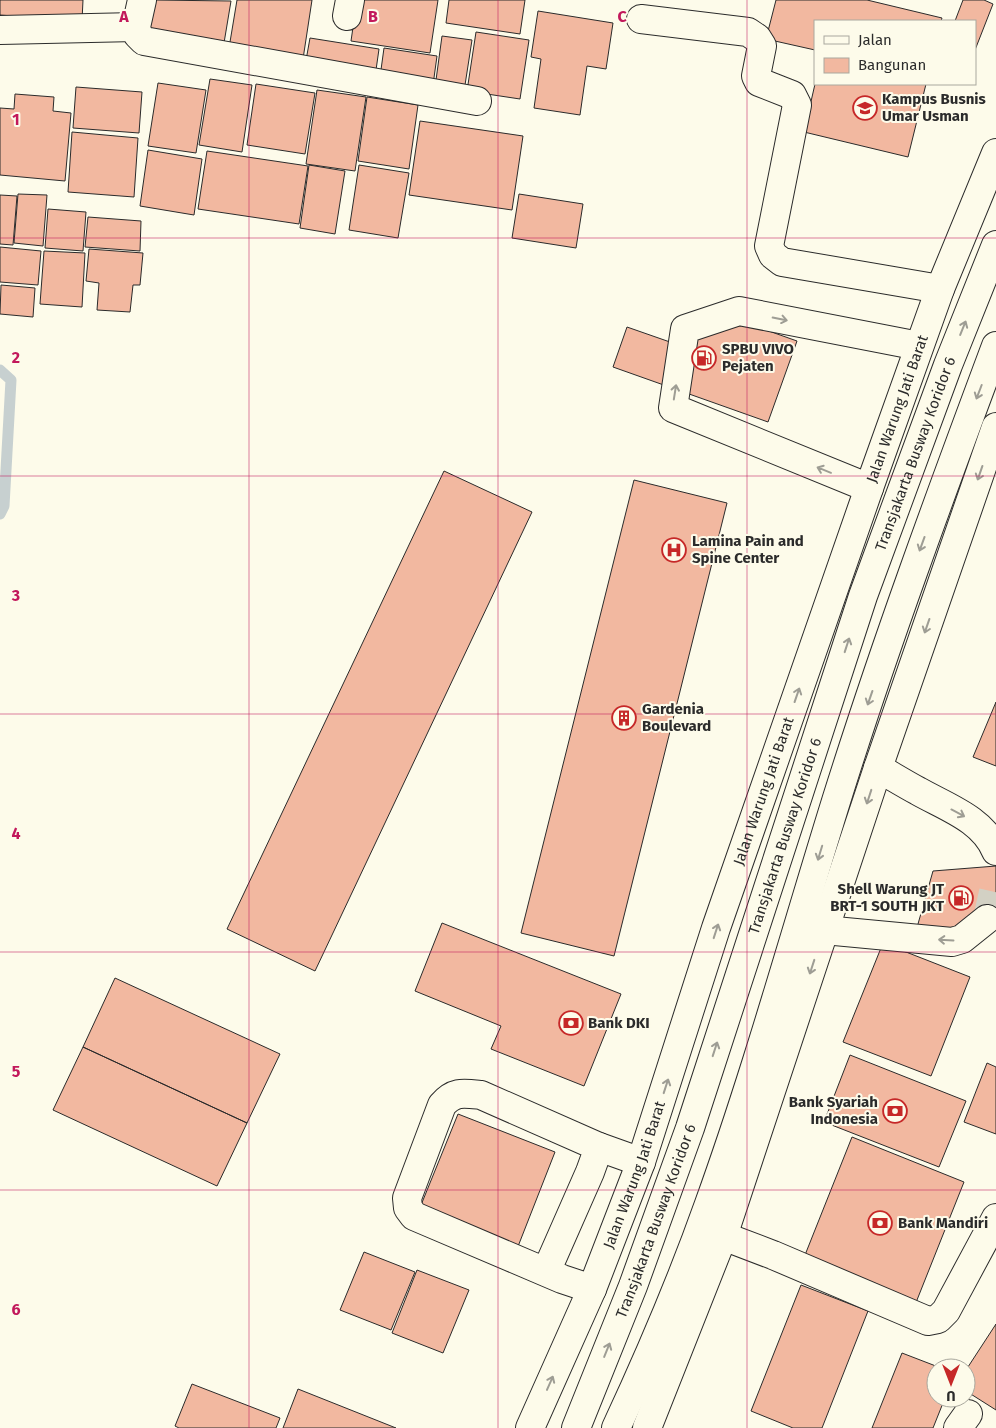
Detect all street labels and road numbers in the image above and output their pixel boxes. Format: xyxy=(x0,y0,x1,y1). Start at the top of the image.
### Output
street label: Jalan Warung Jati Barat xyxy=(863,332,932,485)
street label: Transjakarta Busway Koridor 6 xyxy=(871,354,959,553)
street label: Jalan Warung Jati Barat xyxy=(730,714,798,868)
street label: Transjakarta Busway Koridor 6 xyxy=(745,736,825,937)
street label: Jalan Warung Jati Barat xyxy=(599,1098,669,1251)
street label: Transjakarta Busway Koridor 6 xyxy=(612,1121,700,1321)

